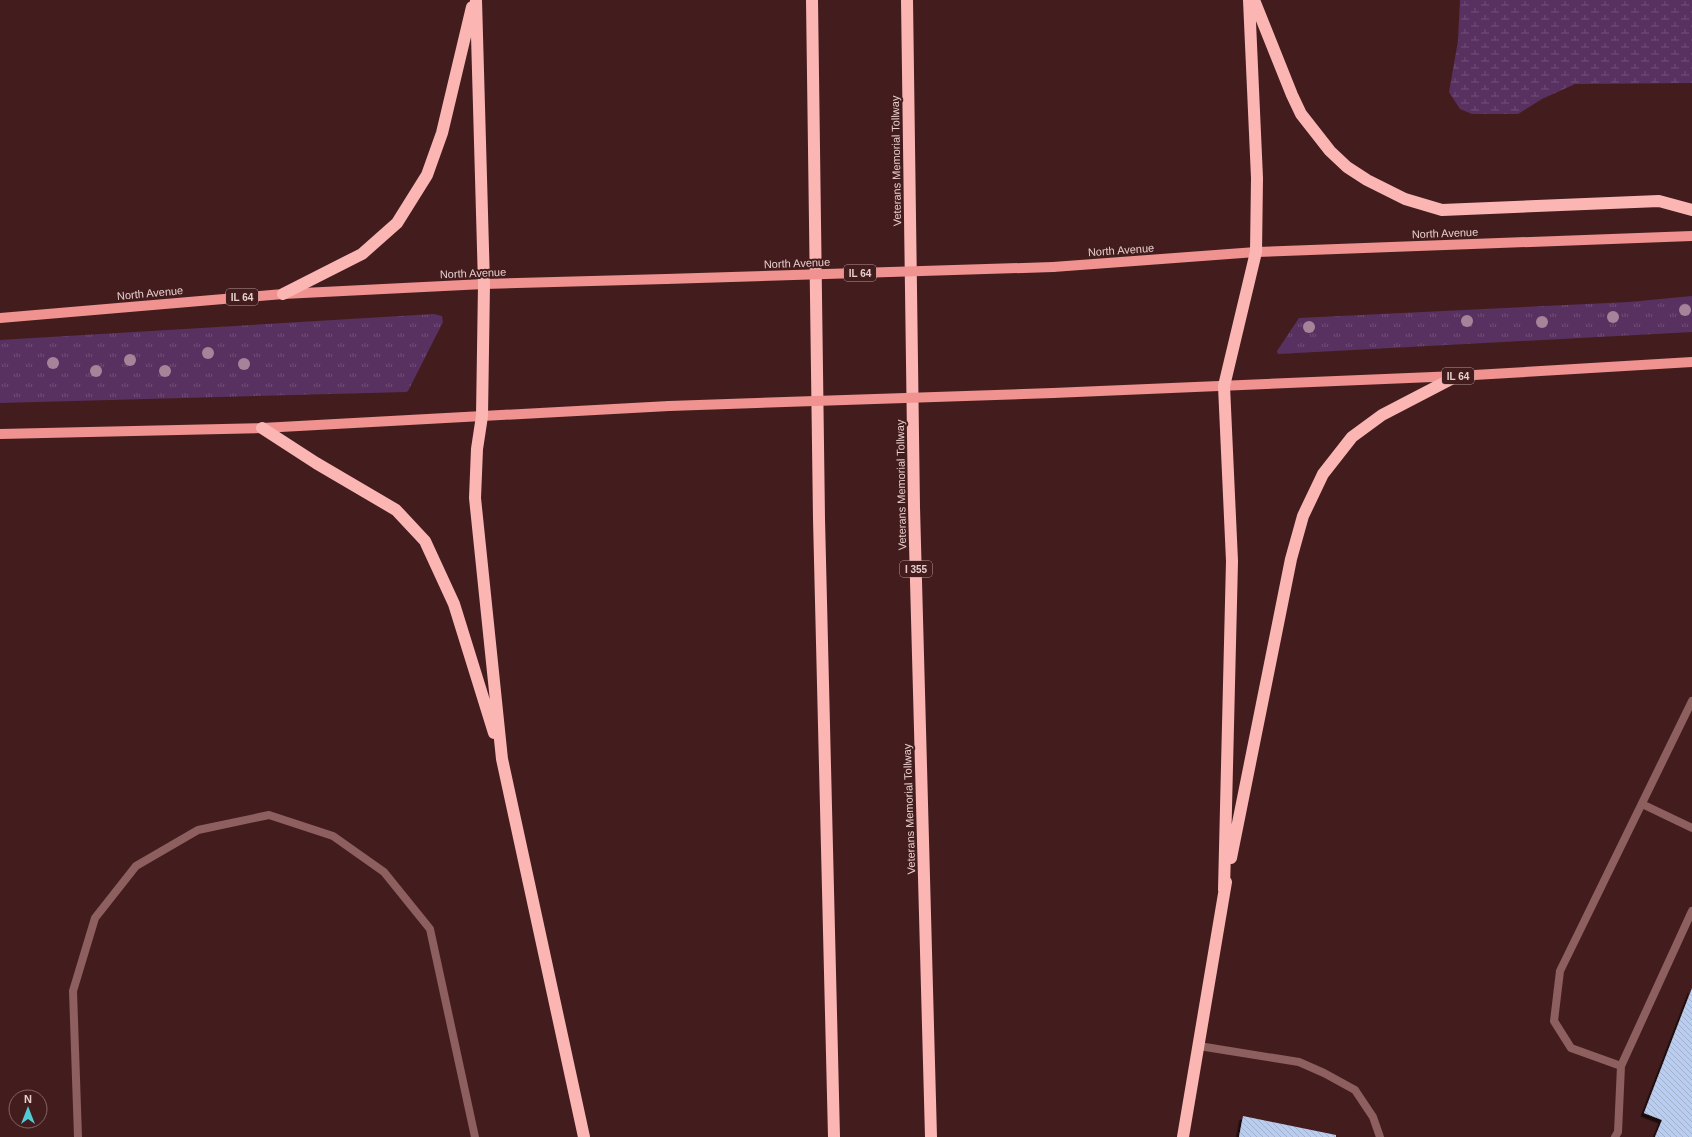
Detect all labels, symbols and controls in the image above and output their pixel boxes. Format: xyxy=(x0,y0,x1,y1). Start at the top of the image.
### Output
street label: Veterans Memorial Tollway xyxy=(889,95,903,226)
street label: North Avenue xyxy=(1412,226,1478,240)
street label: North Avenue xyxy=(1087,242,1155,258)
street label: North Avenue xyxy=(764,256,830,270)
road number: IL 64 xyxy=(844,265,876,281)
street label: North Avenue xyxy=(440,266,506,280)
street label: North Avenue xyxy=(116,284,184,302)
road number: IL 64 xyxy=(226,289,258,305)
road number: IL 64 xyxy=(1442,368,1474,384)
street label: Veterans Memorial Tollway xyxy=(894,419,908,550)
road number: I 355 xyxy=(900,561,932,577)
street label: Veterans Memorial Tollway xyxy=(901,743,917,874)
north arrow xyxy=(8,1089,48,1129)
text: N xyxy=(24,1093,32,1105)

